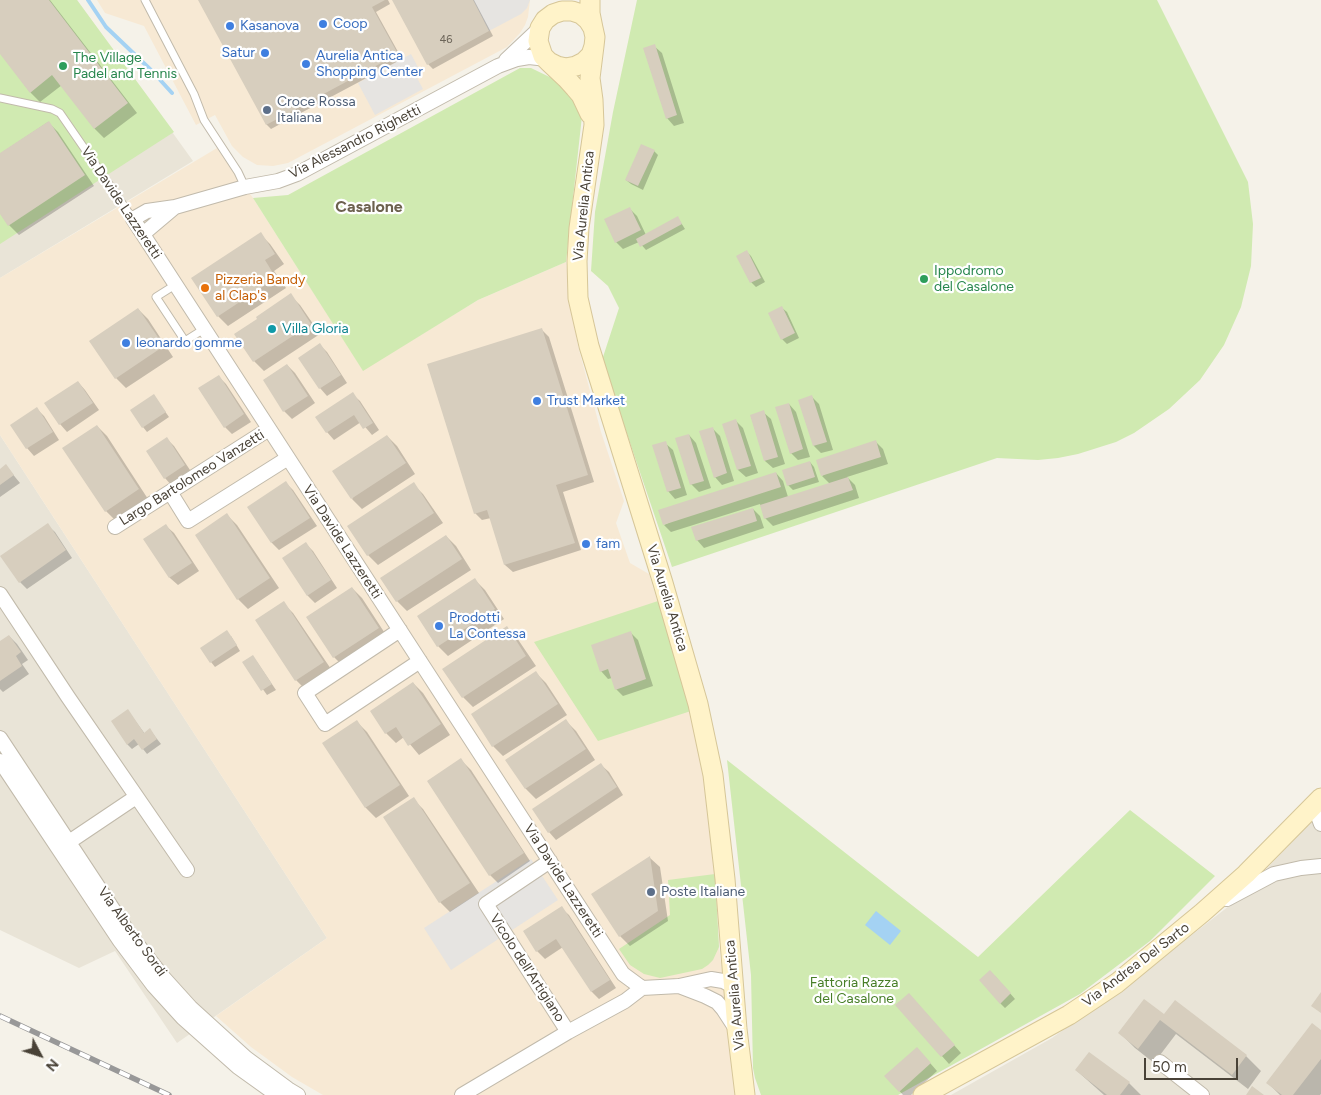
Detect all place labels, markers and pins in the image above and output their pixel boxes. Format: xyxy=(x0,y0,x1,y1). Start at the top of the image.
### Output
place label: Coop xyxy=(333,16,368,32)
place label: Kasanova xyxy=(240,18,299,34)
marker: Coop xyxy=(317,18,329,30)
marker: Kasanova xyxy=(224,20,236,32)
place label: Satur xyxy=(221,45,255,61)
marker: Satur xyxy=(259,47,271,59)
place label: Aurelia Antica Shopping Center xyxy=(316,48,423,80)
place label: The Village Padel and Tennis xyxy=(73,50,177,82)
marker: Aurelia Antica Shopping Center xyxy=(300,58,312,70)
marker: The Village Padel and Tennis xyxy=(57,60,69,72)
place label: Croce Rossa Italiana xyxy=(277,94,356,126)
marker: Croce Rossa Italiana xyxy=(261,104,273,116)
place label: Ippodromo del Casalone xyxy=(934,263,1014,296)
place label: Pizzeria Bandy al Clap's xyxy=(215,272,305,304)
marker: Ippodromo del Casalone xyxy=(918,273,930,285)
marker: Pizzeria Bandy al Clap's xyxy=(199,282,211,294)
place label: Villa Gloria xyxy=(282,321,349,337)
marker: Villa Gloria xyxy=(266,323,278,335)
place label: leonardo gomme xyxy=(136,335,242,351)
marker: leonardo gomme xyxy=(120,337,132,349)
place label: Trust Market xyxy=(547,393,625,409)
marker: Trust Market xyxy=(531,395,543,407)
place label: fam xyxy=(596,536,620,552)
marker: fam xyxy=(580,538,592,550)
place label: Prodotti La Contessa xyxy=(449,610,526,642)
marker: Prodotti La Contessa xyxy=(433,620,445,632)
place label: Poste Italiane xyxy=(661,884,745,900)
marker: Poste Italiane xyxy=(645,886,657,898)

